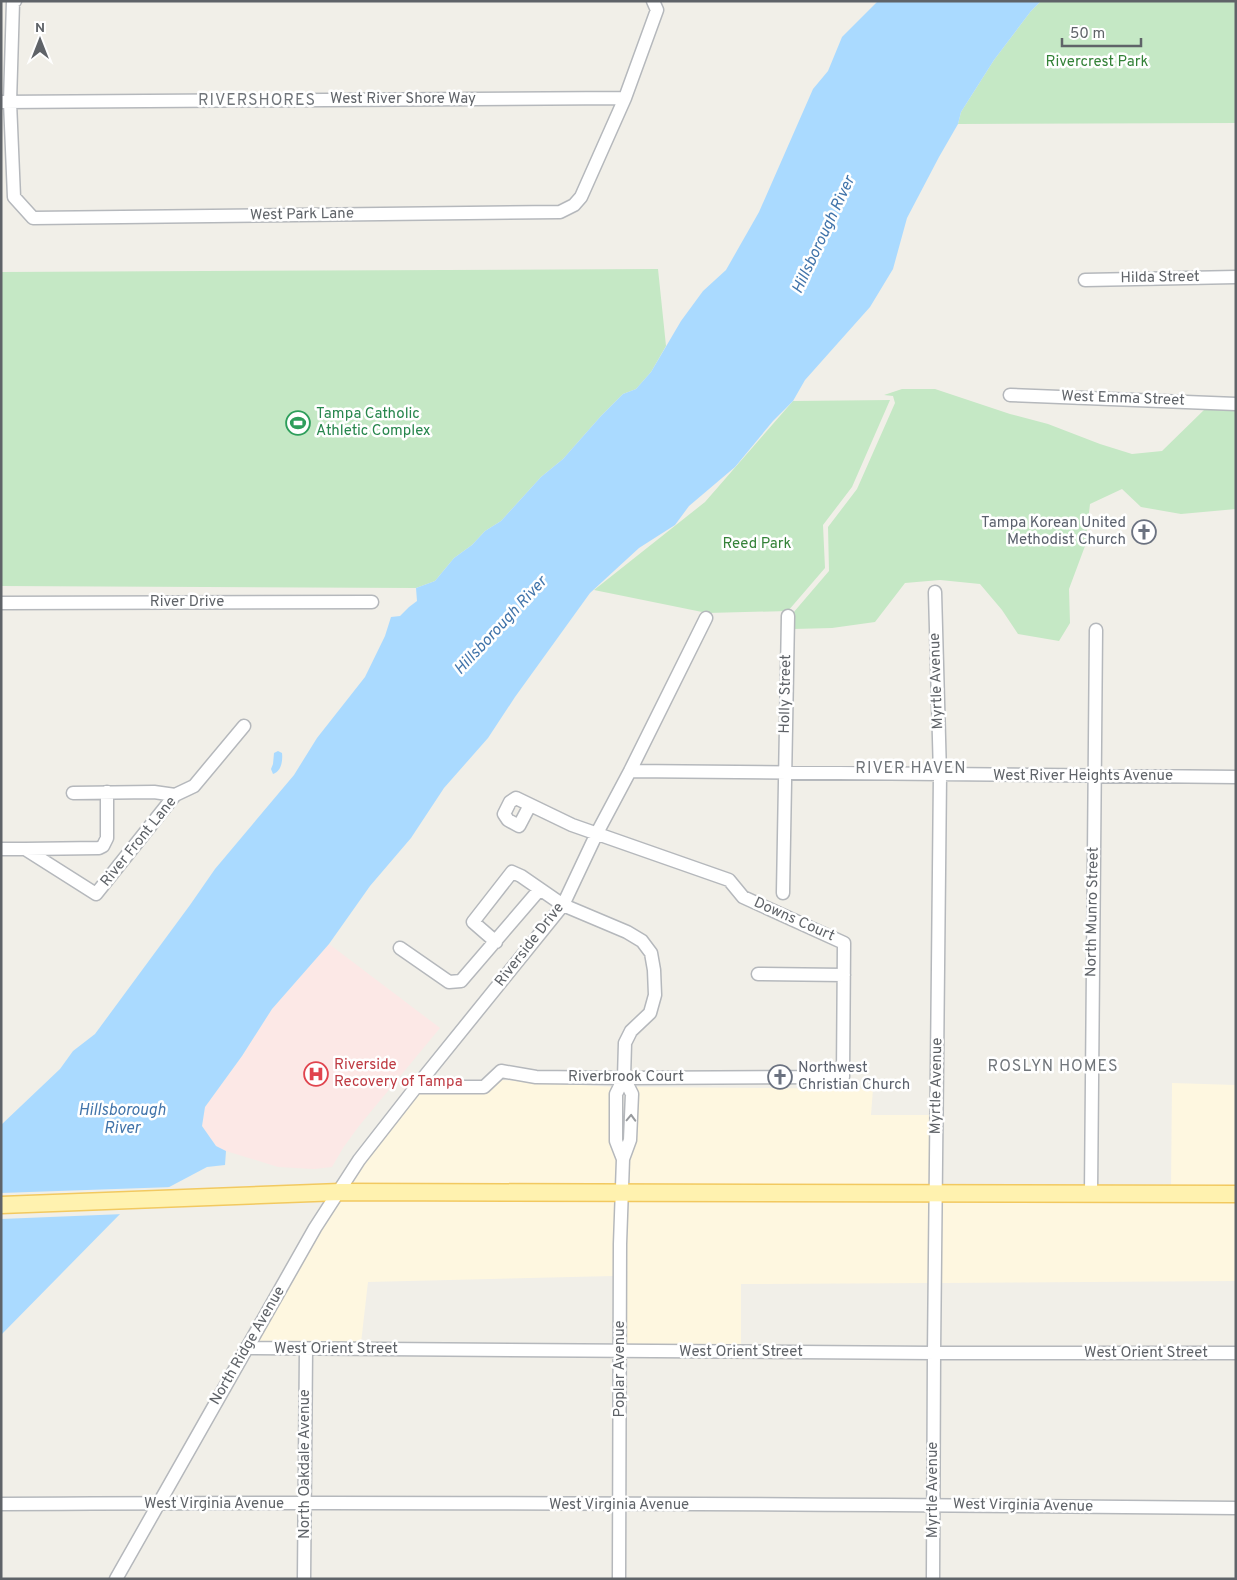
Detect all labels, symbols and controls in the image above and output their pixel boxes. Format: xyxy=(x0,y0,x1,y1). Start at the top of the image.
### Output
north arrow xyxy=(15,15,65,65)
scale bar xyxy=(1062,15,1141,47)
text: N xyxy=(35,20,45,37)
text: 50 m xyxy=(1070,25,1105,44)
park label: Rivercrest Park xyxy=(1045,53,1149,72)
street label: West River Shore Way xyxy=(330,90,476,109)
district label: RIVERSHORES xyxy=(198,91,316,111)
water label: Hillsborough River xyxy=(788,171,861,297)
street label: West Park Lane xyxy=(250,205,354,225)
street label: Hilda Street xyxy=(1120,268,1200,288)
street label: West Emma Street xyxy=(1061,387,1185,411)
place label: Tampa Catholic Athletic Complex xyxy=(316,405,431,441)
sports icon: Tampa Catholic Athletic Complex xyxy=(285,410,311,436)
place label: Tampa Korean United Methodist Church xyxy=(981,514,1126,550)
church icon: Tampa Korean United Methodist Church xyxy=(1131,519,1157,545)
park label: Reed Park xyxy=(722,535,792,554)
water label: Hillsborough River xyxy=(450,571,553,679)
street label: River Drive xyxy=(150,593,224,612)
street label: Myrtle Avenue xyxy=(926,632,948,730)
street label: Holly Street xyxy=(776,654,796,734)
district label: RIVER HAVEN xyxy=(855,759,967,779)
street label: West River Heights Avenue xyxy=(993,767,1173,786)
street label: River Front Lane xyxy=(97,793,181,891)
street label: North Munro Street xyxy=(1082,847,1104,977)
street label: Downs Court xyxy=(751,894,837,946)
street label: Riverside Drive xyxy=(491,899,569,991)
street label: Myrtle Avenue xyxy=(927,1038,947,1134)
place label: Riverside Recovery of Tampa xyxy=(334,1056,463,1092)
district label: ROSLYN HOMES xyxy=(988,1057,1118,1077)
place label: Northwest Christian Church xyxy=(798,1059,910,1095)
hospital icon: Riverside Recovery of Tampa xyxy=(303,1061,329,1087)
church icon: Northwest Christian Church xyxy=(767,1064,793,1090)
street label: Riverbrook Court xyxy=(568,1068,684,1087)
water label: Hillsborough River xyxy=(78,1101,166,1139)
one-way arrow xyxy=(626,1114,636,1122)
street label: North Ridge Avenue xyxy=(206,1283,290,1409)
street label: Poplar Avenue xyxy=(611,1320,630,1418)
street label: West Orient Street xyxy=(274,1340,398,1359)
street label: West Orient Street xyxy=(679,1343,803,1362)
street label: West Orient Street xyxy=(1084,1344,1208,1363)
street label: North Oakdale Avenue xyxy=(296,1389,315,1539)
street label: Myrtle Avenue xyxy=(924,1442,943,1538)
street label: West Virginia Avenue xyxy=(144,1495,284,1514)
street label: West Virginia Avenue xyxy=(953,1495,1093,1517)
street label: West Virginia Avenue xyxy=(549,1496,689,1515)

